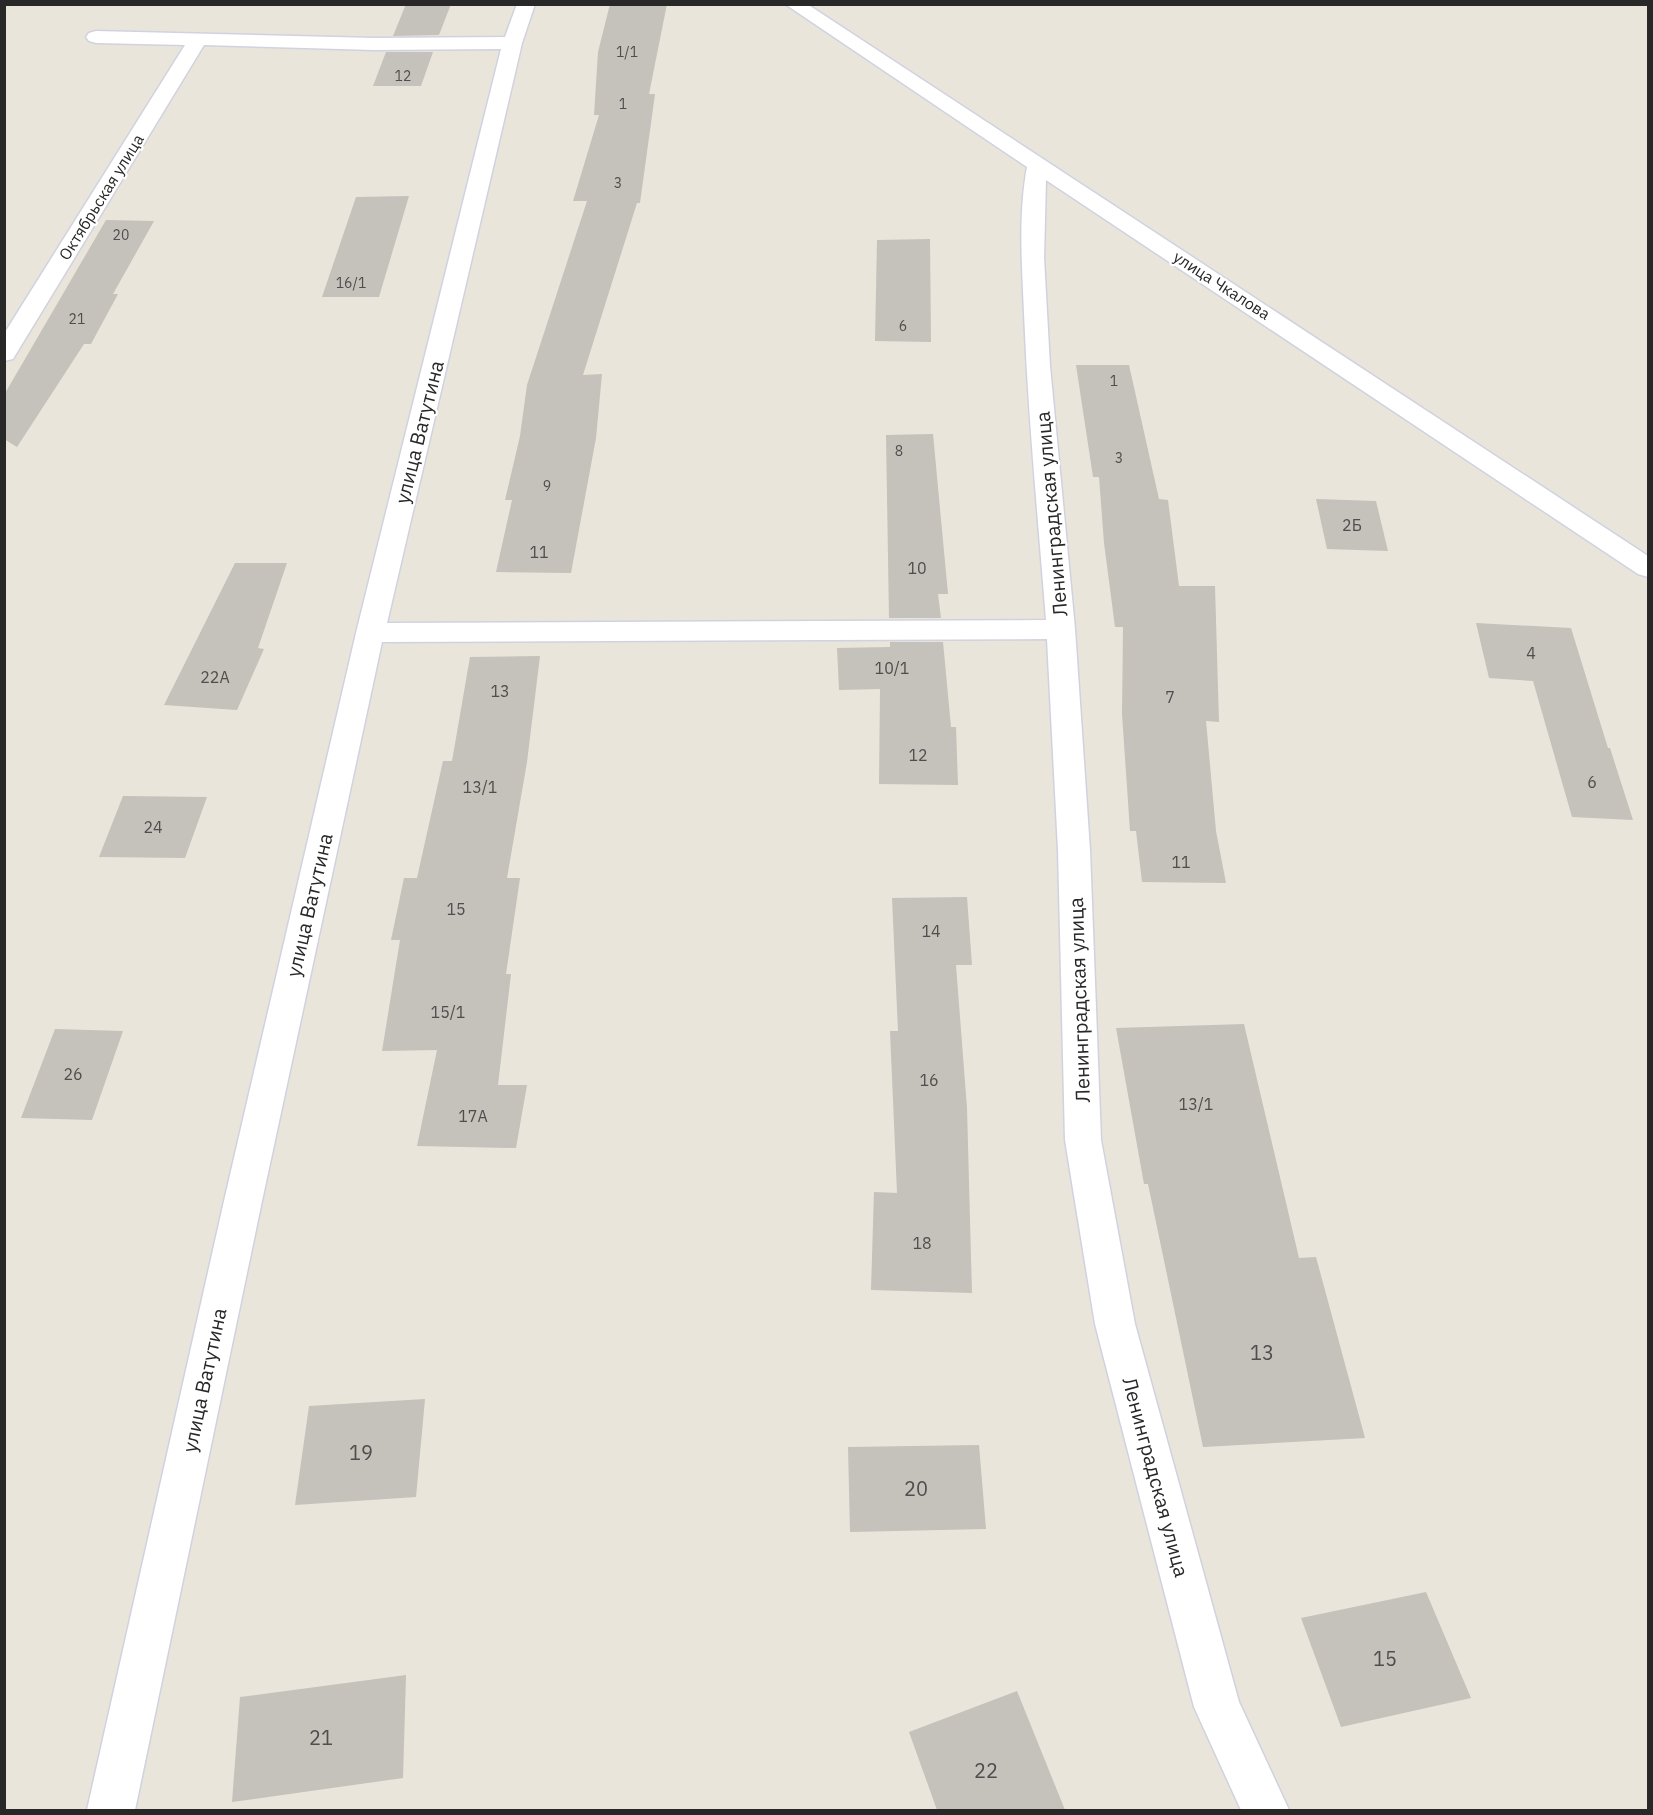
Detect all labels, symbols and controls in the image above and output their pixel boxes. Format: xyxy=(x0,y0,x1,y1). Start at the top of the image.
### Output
house number: 1/1 xyxy=(616,43,638,61)
house number: 12 xyxy=(395,67,411,85)
house number: 1 xyxy=(619,95,627,113)
street label: Октябрьская улица xyxy=(54,130,148,264)
house number: 3 xyxy=(614,174,622,192)
house number: 20 xyxy=(113,226,129,244)
street label: улица Чкалова xyxy=(1170,246,1274,324)
house number: 16/1 xyxy=(336,274,366,292)
house number: 21 xyxy=(69,310,85,328)
house number: 6 xyxy=(899,317,907,335)
street label: улица Ватутина xyxy=(388,357,450,507)
house number: 1 xyxy=(1110,372,1118,390)
street label: Ленинградская улица xyxy=(1029,410,1073,618)
house number: 8 xyxy=(895,442,903,460)
house number: 3 xyxy=(1115,449,1123,467)
house number: 9 xyxy=(543,477,551,495)
house number: 2Б xyxy=(1342,515,1362,535)
house number: 11 xyxy=(529,542,549,562)
house number: 10 xyxy=(907,558,927,578)
house number: 4 xyxy=(1526,643,1536,663)
house number: 10/1 xyxy=(875,658,909,678)
house number: 22А xyxy=(200,667,230,687)
house number: 13 xyxy=(490,681,510,701)
house number: 7 xyxy=(1165,687,1175,707)
house number: 12 xyxy=(908,745,928,765)
house number: 6 xyxy=(1587,772,1597,792)
house number: 13/1 xyxy=(463,777,497,797)
house number: 24 xyxy=(143,817,163,837)
street label: улица Ватутина xyxy=(279,830,339,980)
house number: 11 xyxy=(1171,852,1191,872)
street label: Ленинградская улица xyxy=(1062,896,1096,1103)
house number: 15 xyxy=(446,899,466,919)
house number: 14 xyxy=(921,921,941,941)
house number: 15/1 xyxy=(431,1002,465,1022)
house number: 26 xyxy=(63,1064,83,1084)
house number: 16 xyxy=(919,1070,939,1090)
house number: 13/1 xyxy=(1179,1094,1213,1114)
house number: 17А xyxy=(458,1106,488,1126)
house number: 18 xyxy=(912,1233,932,1253)
street label: улица Ватутина xyxy=(176,1305,233,1455)
house number: 13 xyxy=(1250,1339,1274,1366)
street label: Ленинградская улица xyxy=(1116,1374,1196,1580)
house number: 19 xyxy=(349,1439,373,1466)
house number: 20 xyxy=(904,1475,928,1502)
house number: 15 xyxy=(1373,1645,1397,1672)
house number: 21 xyxy=(309,1724,333,1751)
house number: 22 xyxy=(974,1757,998,1784)

